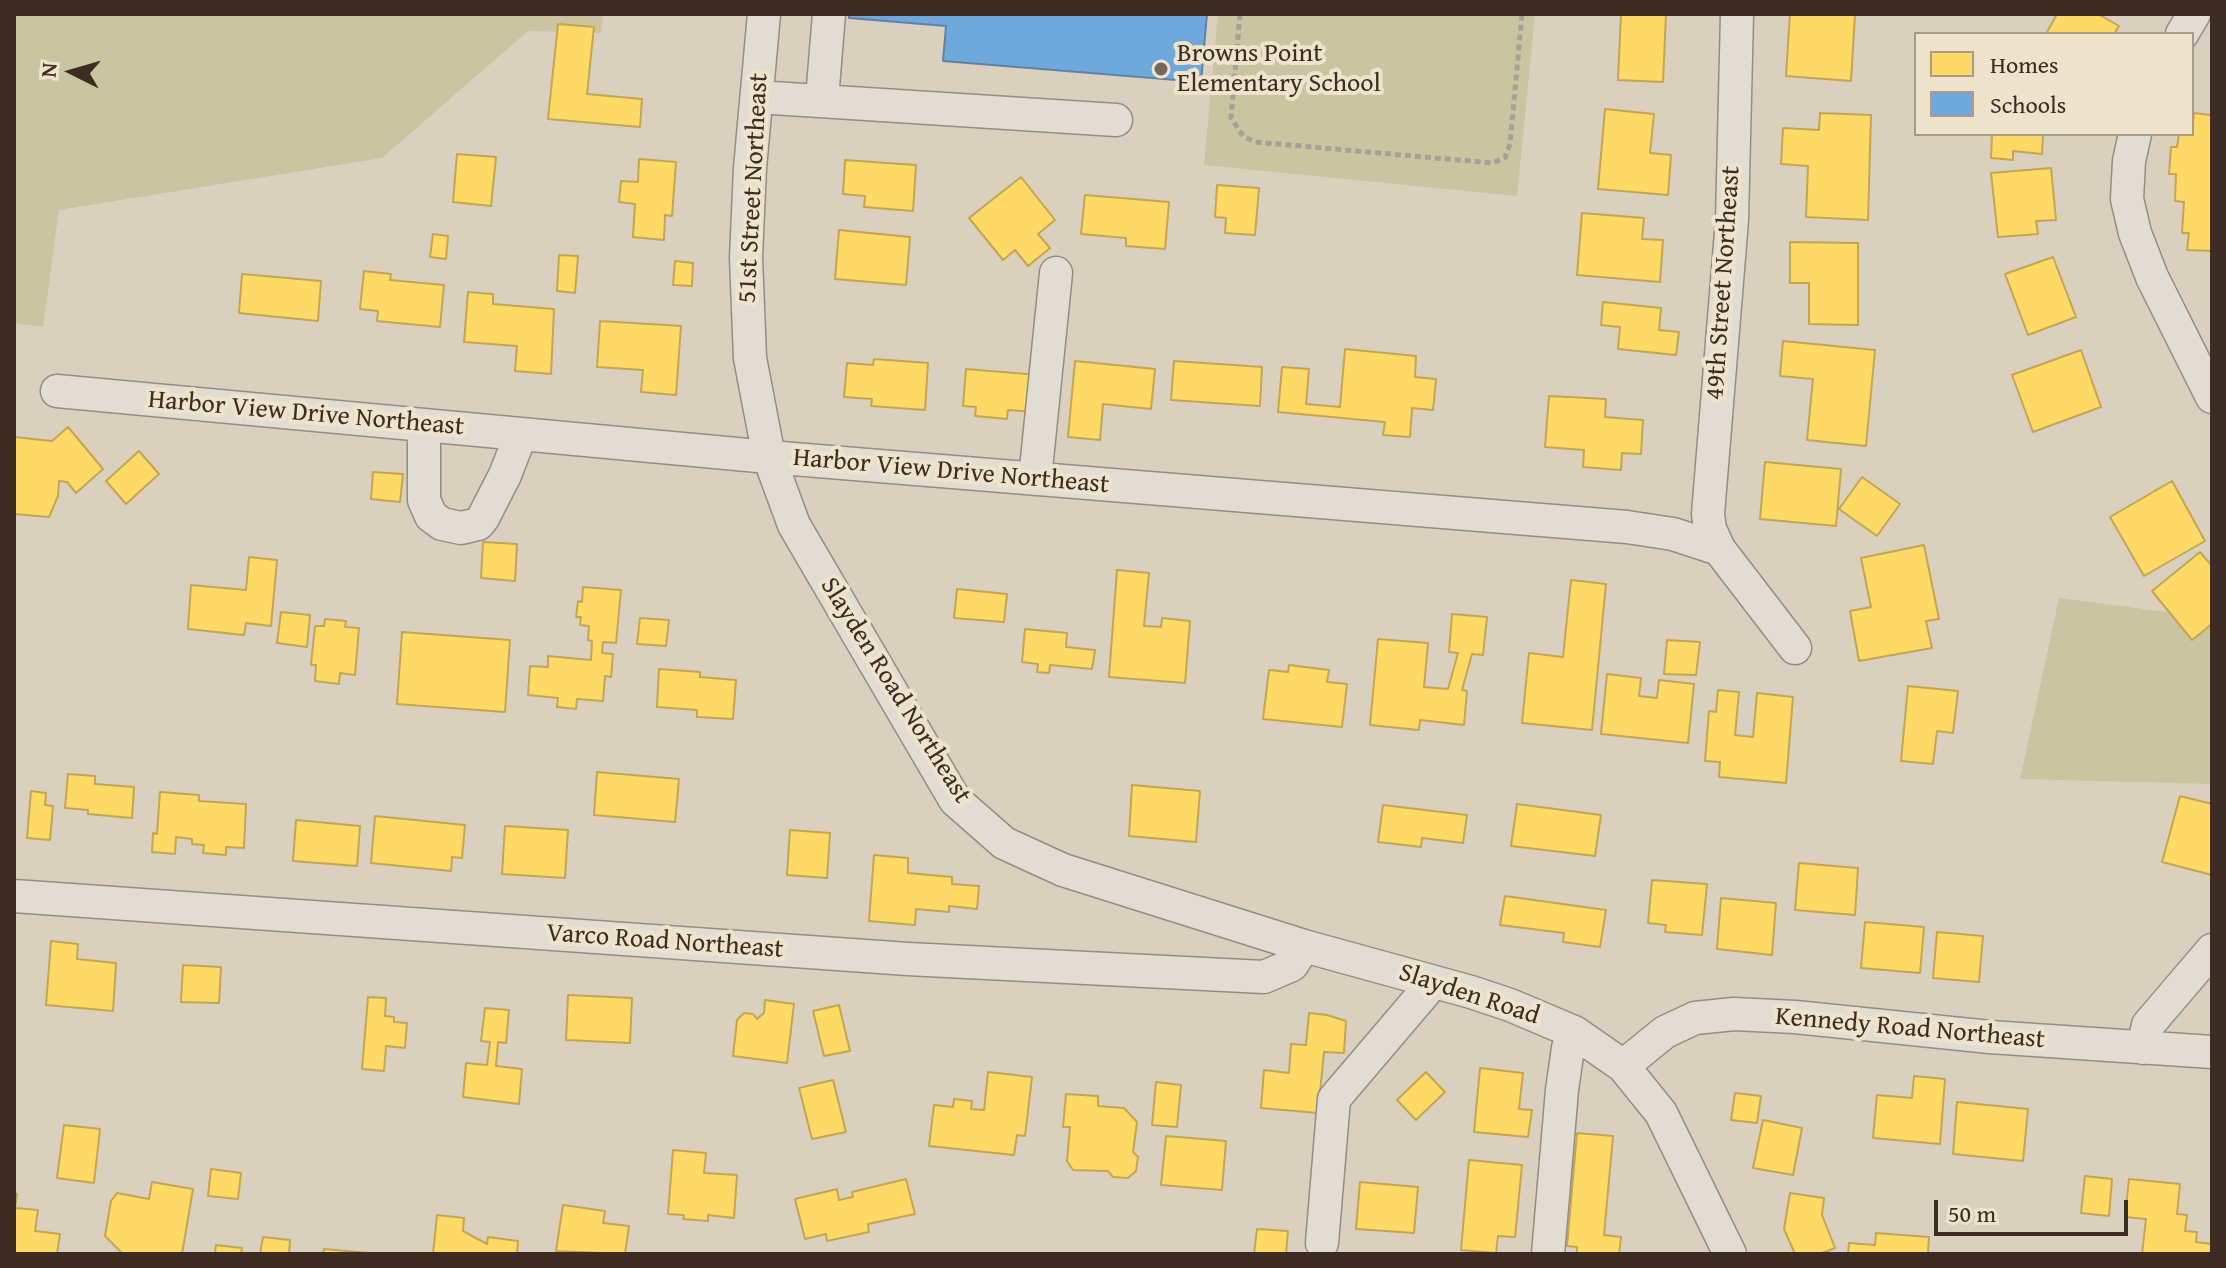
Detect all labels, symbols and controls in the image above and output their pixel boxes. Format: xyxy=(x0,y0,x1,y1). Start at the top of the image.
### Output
north arrow xyxy=(32,32,112,112)
legend xyxy=(1914,32,2194,136)
place label: Browns Point Elementary School xyxy=(1177,38,1381,100)
text: Homes xyxy=(1990,47,2059,82)
marker: Browns Point Elementary School xyxy=(1152,60,1170,78)
text: N xyxy=(32,61,65,79)
street label: 51st Street Northeast xyxy=(732,72,776,304)
text: Schools xyxy=(1990,87,2066,122)
street label: 49th Street Northeast xyxy=(1700,165,1748,401)
street label: Harbor View Drive Northeast xyxy=(147,385,465,443)
street label: Harbor View Drive Northeast xyxy=(792,443,1110,501)
street label: Slayden Road Northeast xyxy=(813,572,977,810)
street label: Varco Road Northeast xyxy=(545,918,785,966)
street label: Slayden Road xyxy=(1395,958,1543,1032)
street label: Kennedy Road Northeast xyxy=(1774,1002,2046,1056)
scale bar xyxy=(1938,1184,2132,1234)
text: 50 m xyxy=(1948,1196,1996,1231)

